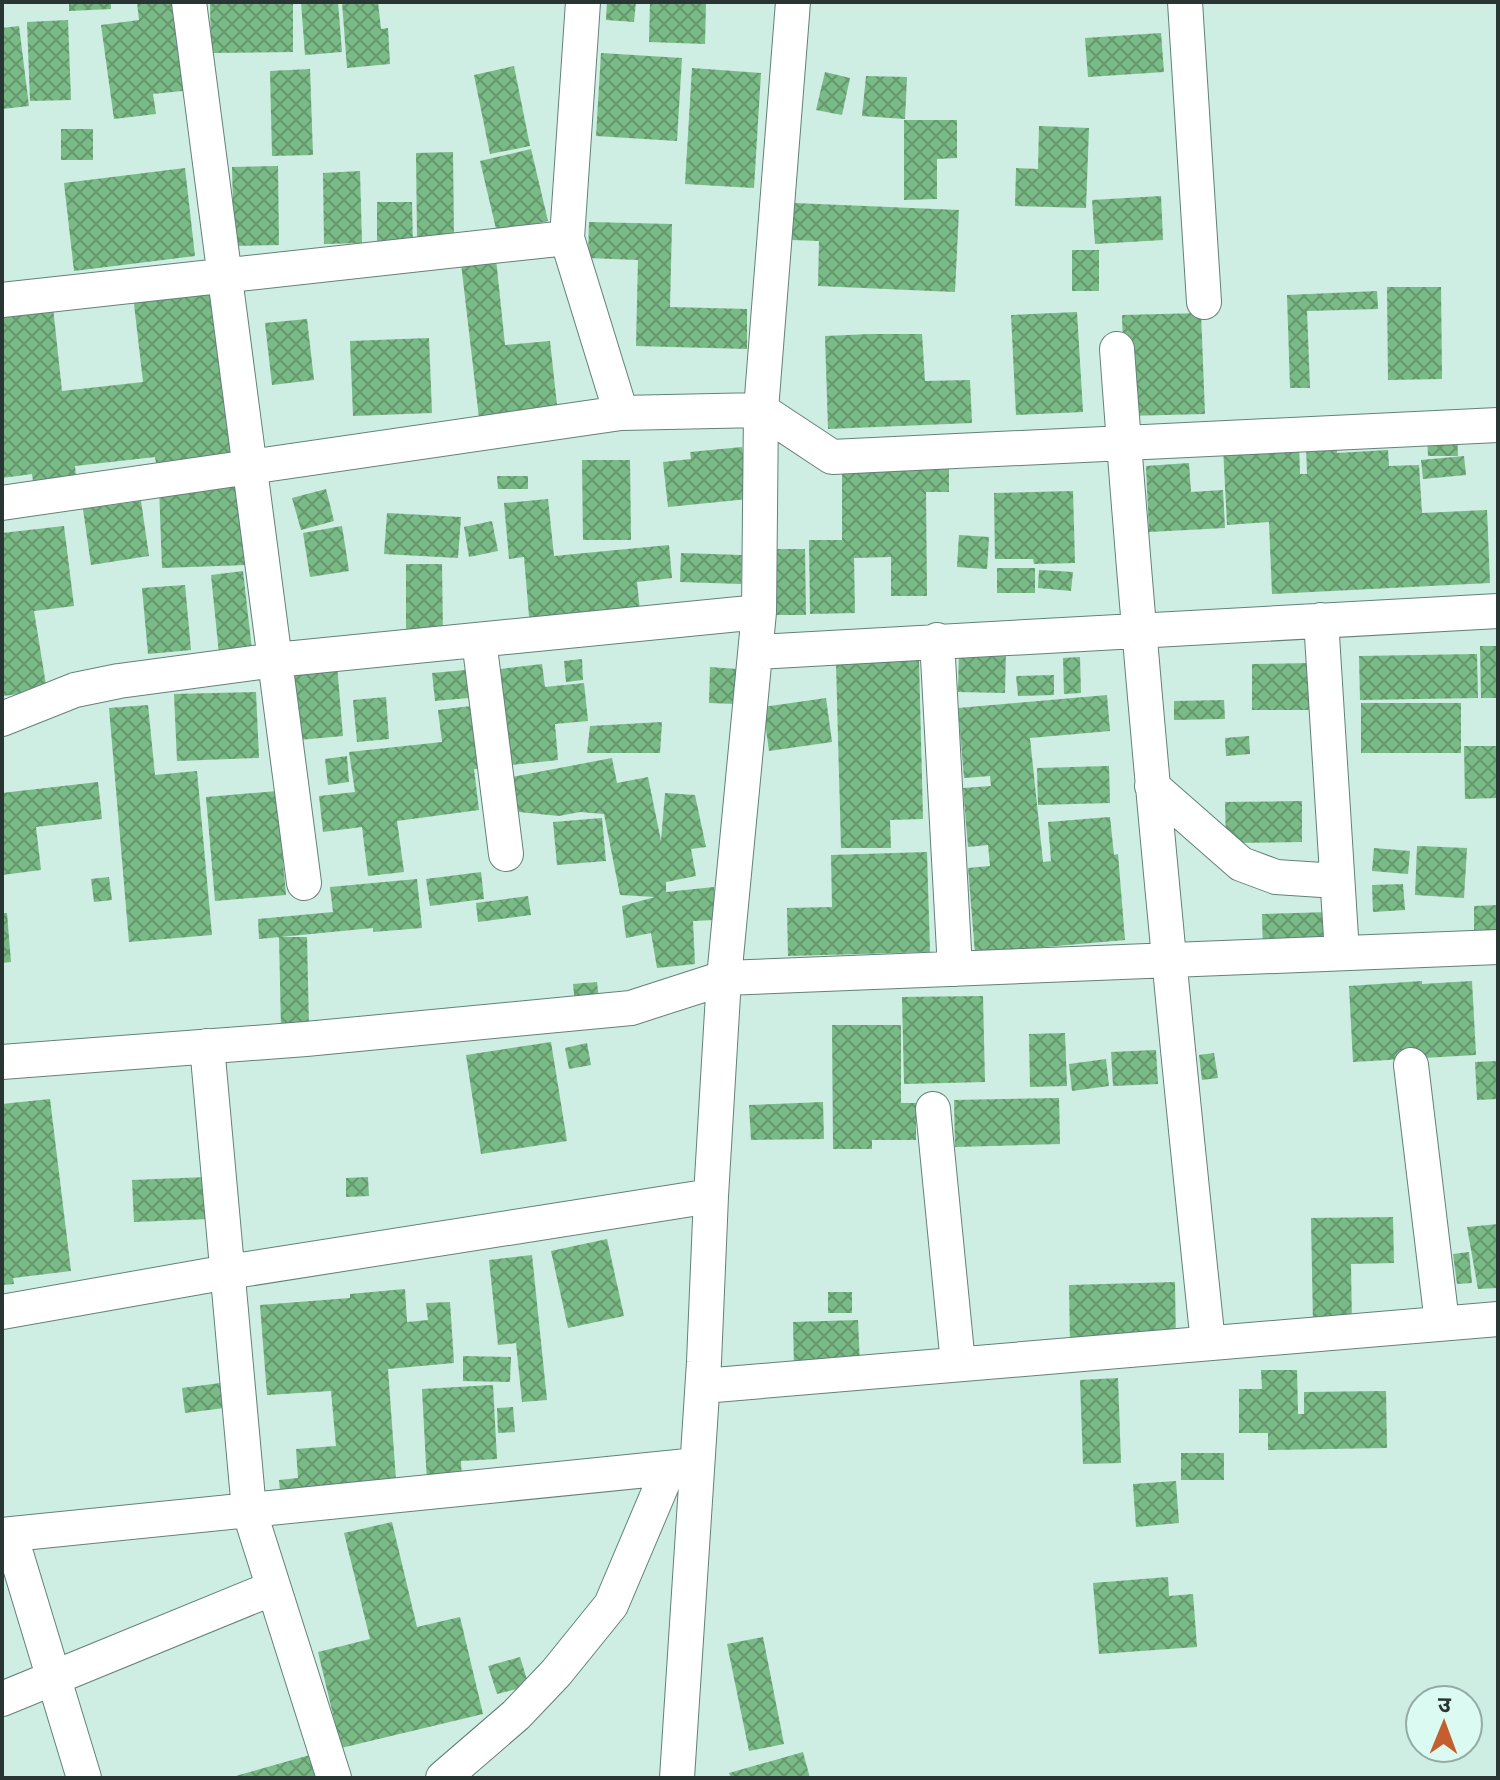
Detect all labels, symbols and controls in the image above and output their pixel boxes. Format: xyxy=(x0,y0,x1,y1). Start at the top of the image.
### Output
north arrow xyxy=(1404,1684,1484,1764)
text: उ xyxy=(1438,1688,1452,1718)

